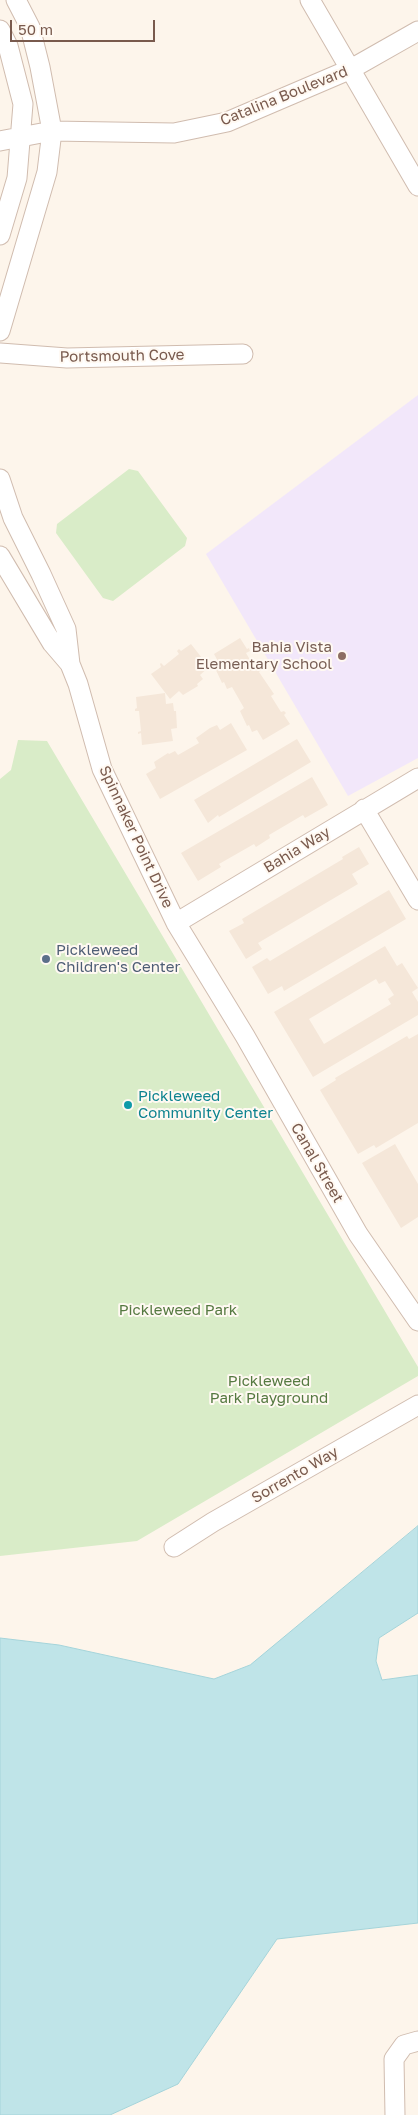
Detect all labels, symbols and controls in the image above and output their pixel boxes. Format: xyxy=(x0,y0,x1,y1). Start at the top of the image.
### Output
scale bar xyxy=(12,10,158,42)
text: 50 m xyxy=(18,20,53,38)
street label: Catalina Boulevard xyxy=(218,62,350,130)
street label: Portsmouth Cove xyxy=(59,346,185,366)
place label: Bahia Vista Elementary School xyxy=(196,638,332,673)
marker: Bahia Vista Elementary School xyxy=(336,650,348,662)
street label: Spinnaker Point Drive xyxy=(95,763,177,911)
street label: Bahia Way xyxy=(260,823,334,877)
place label: Pickleweed Children's Center xyxy=(56,941,180,976)
marker: Pickleweed Children's Center xyxy=(40,953,52,965)
place label: Pickleweed Community Center xyxy=(138,1087,273,1122)
marker: Pickleweed Community Center xyxy=(122,1099,134,1111)
street label: Canal Street xyxy=(287,1120,347,1206)
park label: Pickleweed Park xyxy=(119,1301,237,1319)
park label: Pickleweed Park Playground xyxy=(210,1372,328,1407)
street label: Sorrento Way xyxy=(248,1443,342,1507)

